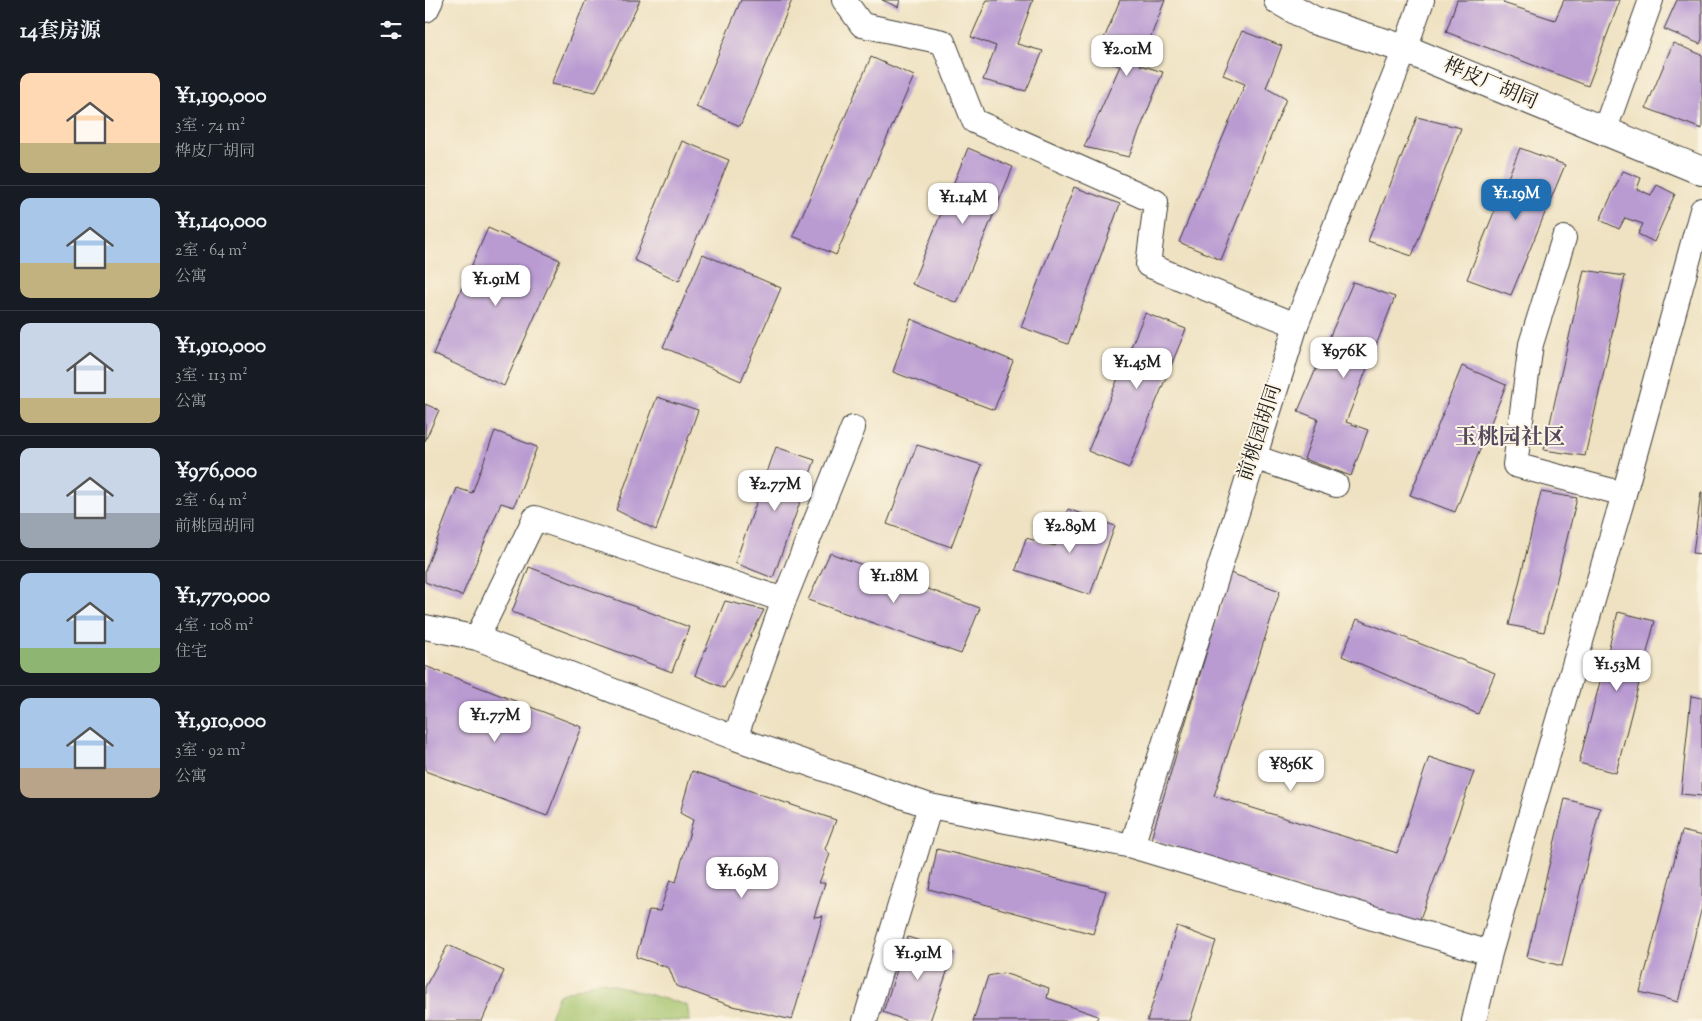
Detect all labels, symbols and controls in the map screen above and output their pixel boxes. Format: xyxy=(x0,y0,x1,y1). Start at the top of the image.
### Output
icon: filters xyxy=(377,16,405,44)
text: 14套房源 xyxy=(20,17,101,47)
pin: ¥2.01M xyxy=(1086,34,1168,77)
text: ¥2.01M xyxy=(1102,39,1152,62)
street label: 桦皮厂胡同 xyxy=(1438,52,1542,118)
text: ¥1,190,000 xyxy=(175,82,267,112)
icon: home xyxy=(60,93,120,153)
text: 3室 · 74 m² xyxy=(175,115,245,138)
text: 桦皮厂胡同 xyxy=(175,141,255,164)
pin: ¥1.19M xyxy=(1475,178,1557,221)
pin: ¥1.14M xyxy=(922,182,1004,225)
text: ¥1.19M xyxy=(1492,183,1540,206)
text: ¥1.14M xyxy=(939,187,987,210)
text: ¥1,140,000 xyxy=(175,207,267,237)
icon: home xyxy=(60,218,120,278)
text: 2室 · 64 m² xyxy=(175,240,247,263)
pin: ¥1.91M xyxy=(455,264,537,307)
text: 公寓 xyxy=(175,266,207,289)
text: ¥1.91M xyxy=(472,269,520,292)
text: ¥1,910,000 xyxy=(175,332,266,362)
pin: ¥976K xyxy=(1309,336,1379,379)
text: ¥976K xyxy=(1321,341,1367,364)
icon: home xyxy=(60,343,120,403)
pin: ¥1.45M xyxy=(1096,348,1178,390)
text: ¥1.45M xyxy=(1113,352,1161,375)
text: 3室 · 113 m² xyxy=(175,365,248,388)
street label: 前桃园胡同 xyxy=(1232,381,1290,485)
text: 公寓 xyxy=(175,391,207,414)
district label: 玉桃园社区 xyxy=(1455,423,1565,455)
text: ¥976,000 xyxy=(175,457,257,487)
icon: home xyxy=(60,468,120,528)
pin: ¥2.77M xyxy=(734,470,816,512)
text: ¥2.77M xyxy=(749,474,801,497)
text: 2室 · 64 m² xyxy=(175,490,247,513)
pin: ¥2.89M xyxy=(1029,512,1111,554)
text: 前桃园胡同 xyxy=(175,516,255,539)
text: ¥2.89M xyxy=(1044,516,1096,539)
pin: ¥1.18M xyxy=(853,562,935,604)
text: ¥1.18M xyxy=(870,566,918,589)
text: ¥1,770,000 xyxy=(175,582,270,612)
icon: home xyxy=(60,593,120,653)
text: 4室 · 108 m² xyxy=(175,615,254,638)
text: 住宅 xyxy=(175,641,207,664)
pin: ¥1.53M xyxy=(1576,650,1658,692)
text: ¥1.53M xyxy=(1594,654,1640,677)
pin: ¥1.77M xyxy=(454,700,536,743)
text: ¥1.77M xyxy=(470,705,520,728)
text: ¥1,910,000 xyxy=(175,707,266,737)
icon: home xyxy=(60,718,120,778)
text: 3室 · 92 m² xyxy=(175,740,246,763)
pin: ¥856K xyxy=(1256,750,1326,792)
text: ¥856K xyxy=(1269,754,1313,777)
text: 公寓 xyxy=(175,766,207,789)
pin: ¥1.69M xyxy=(701,856,783,899)
text: ¥1.69M xyxy=(717,861,767,884)
pin: ¥1.91M xyxy=(877,938,959,981)
text: ¥1.91M xyxy=(894,943,942,966)

